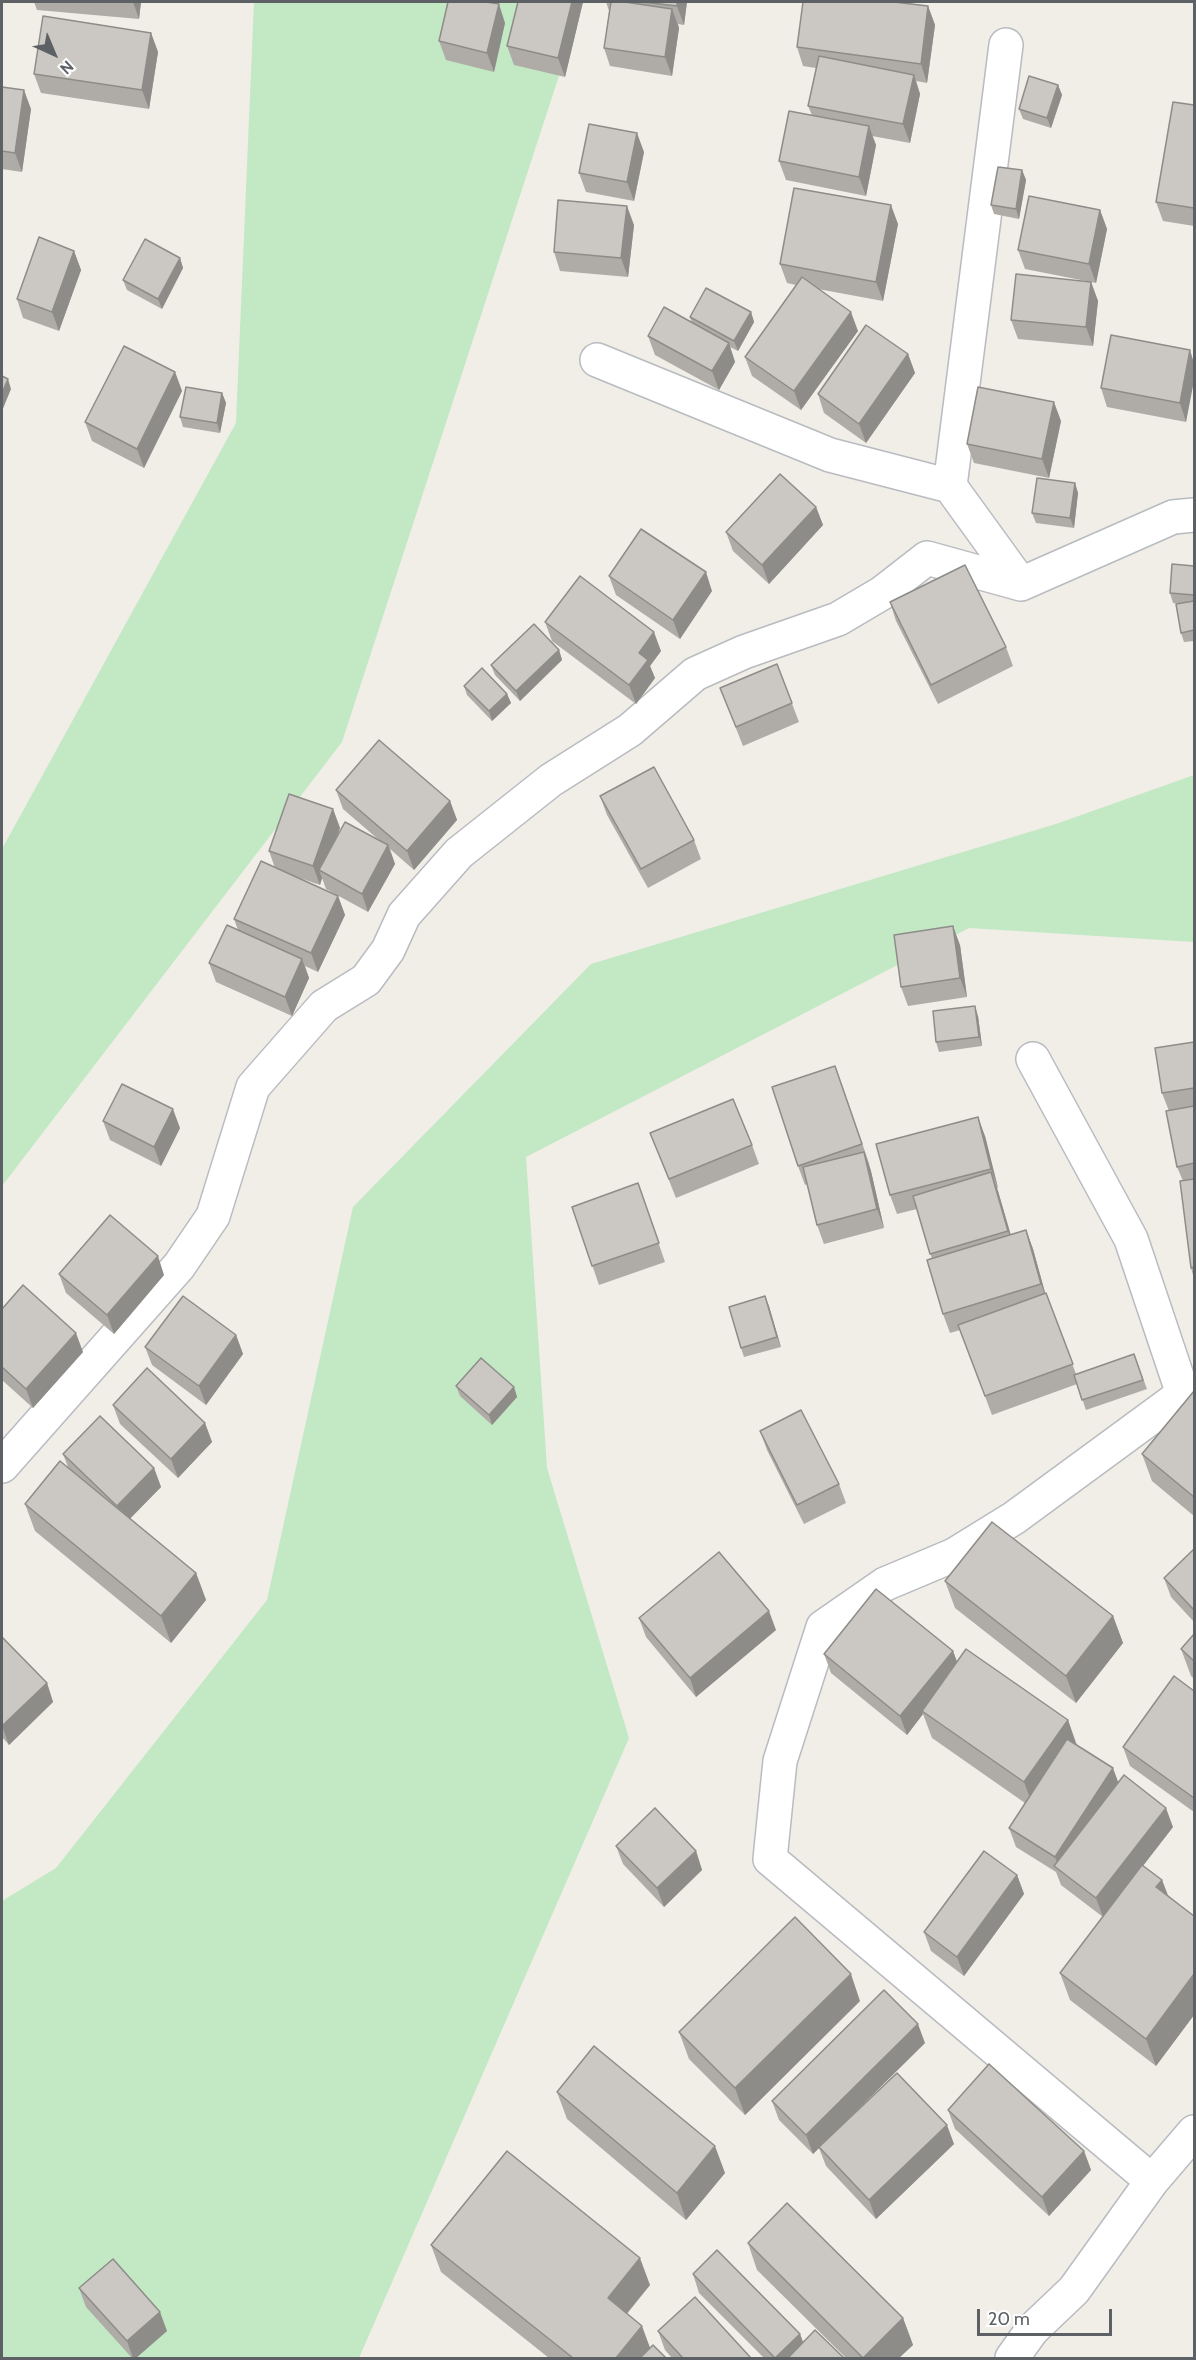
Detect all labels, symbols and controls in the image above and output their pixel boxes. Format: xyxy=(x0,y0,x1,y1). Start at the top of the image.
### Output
north arrow xyxy=(24,24,84,84)
text: N xyxy=(56,57,78,78)
scale bar xyxy=(980,2297,1115,2335)
text: 20 m xyxy=(988,2308,1030,2330)

